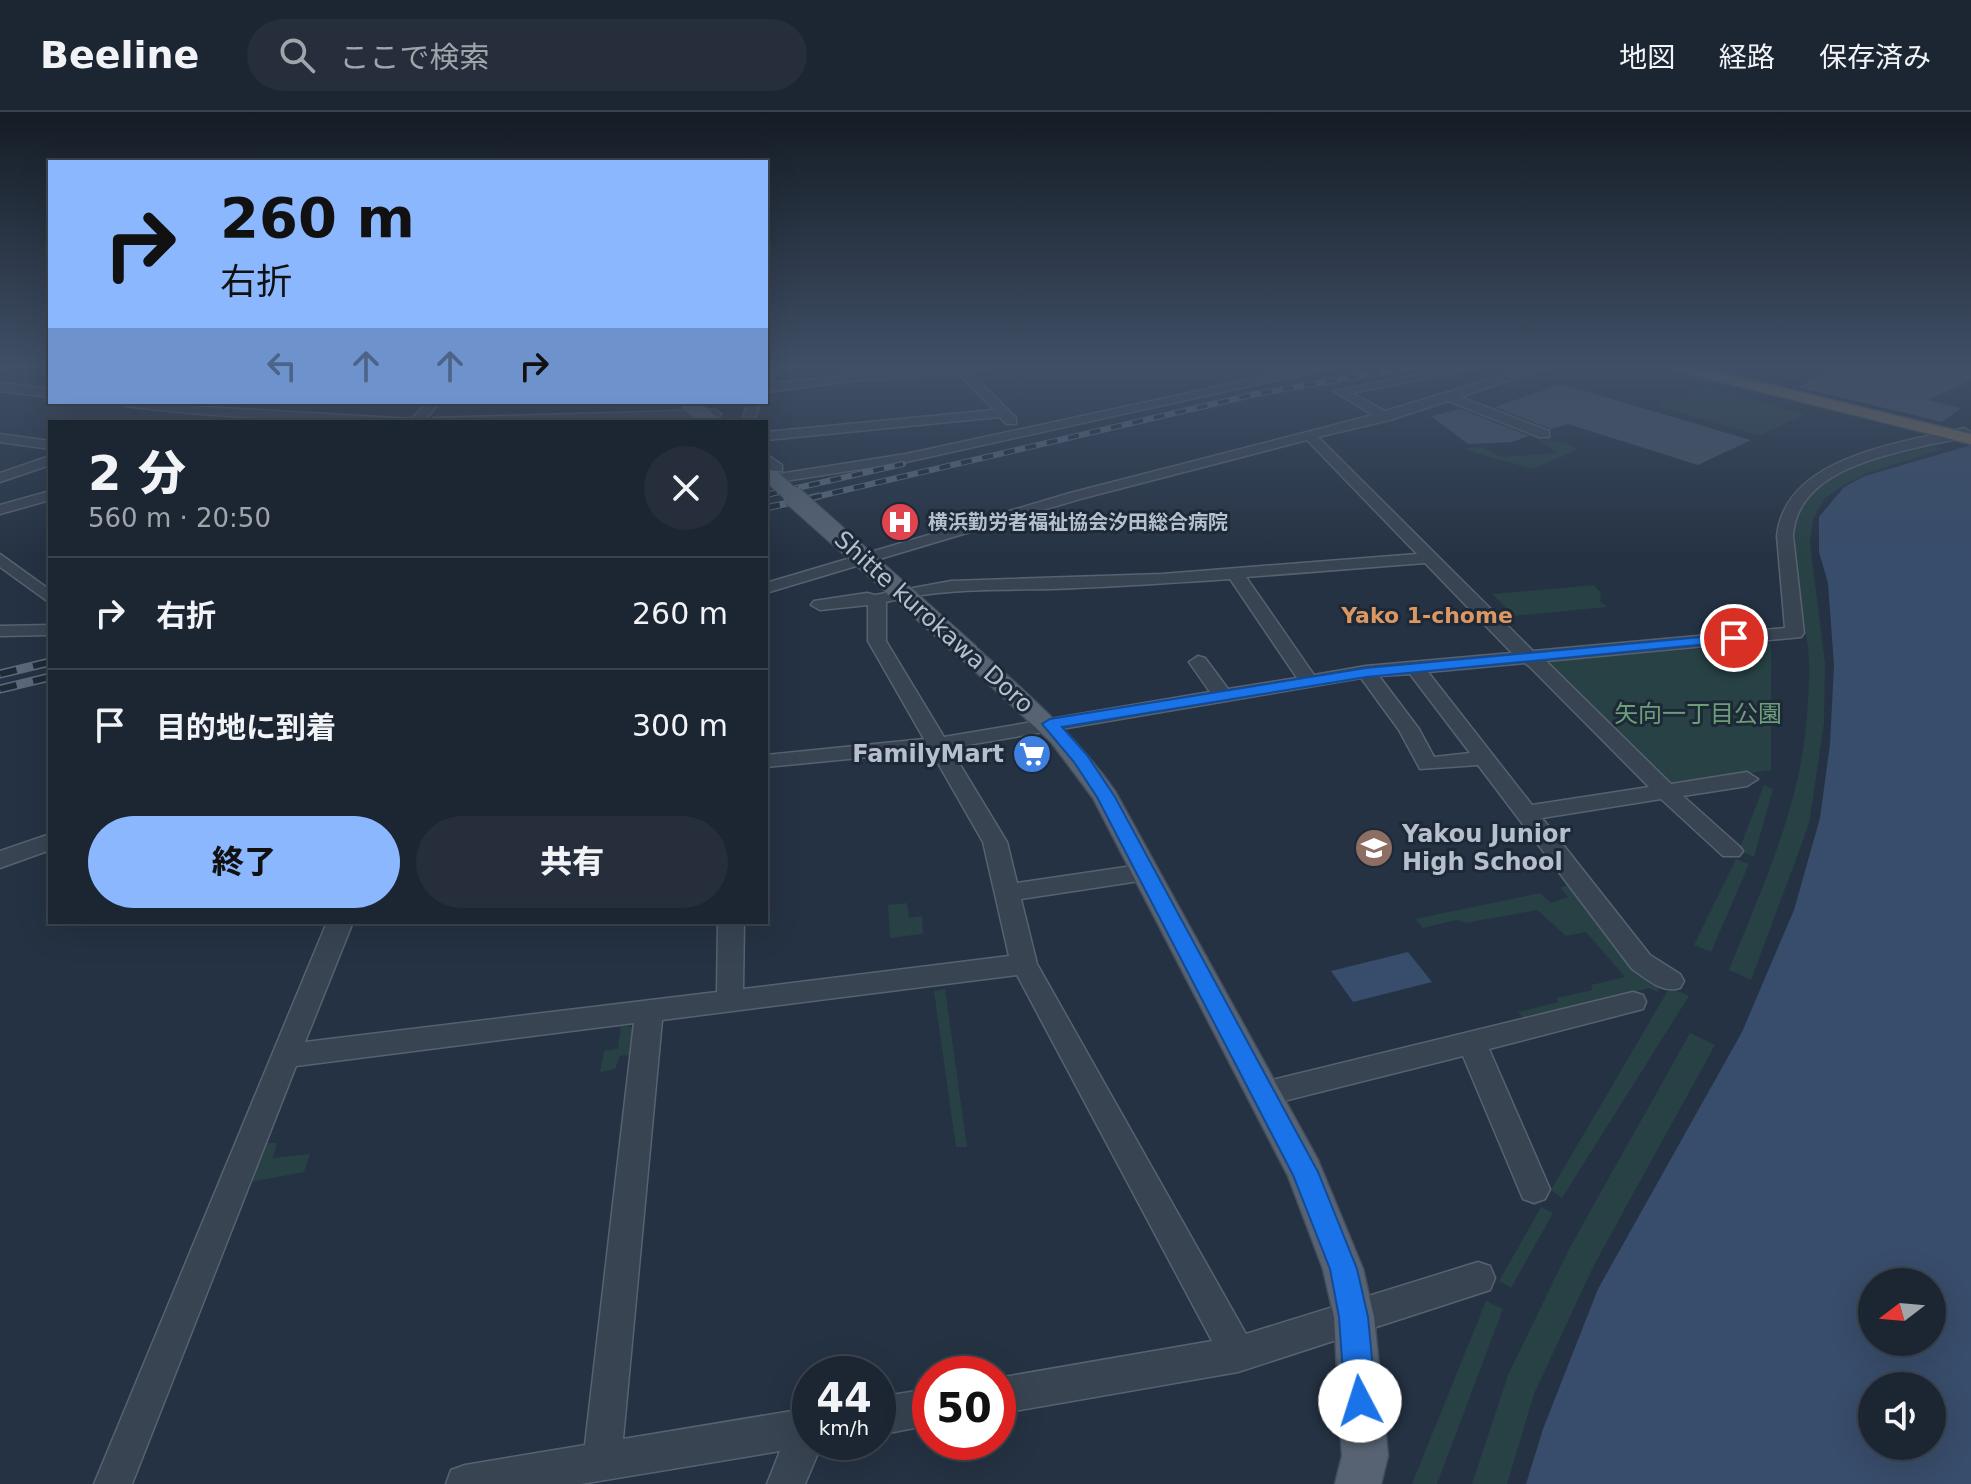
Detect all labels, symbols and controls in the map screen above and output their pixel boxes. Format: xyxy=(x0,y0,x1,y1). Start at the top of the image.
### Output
search box xyxy=(247,19,807,91)
text: Beeline xyxy=(40,33,199,77)
icon: search xyxy=(275,33,319,77)
text: ここで検索 xyxy=(339,40,489,75)
text: 地図 xyxy=(1619,41,1675,74)
text: 経路 xyxy=(1719,41,1775,74)
text: 保存済み xyxy=(1819,41,1931,74)
text: 260 m xyxy=(220,185,415,250)
icon: right xyxy=(88,192,192,296)
text: 右折 xyxy=(220,261,292,302)
icon: left xyxy=(260,344,304,388)
icon: ahead xyxy=(344,344,388,388)
icon: ahead xyxy=(428,344,472,388)
icon: right xyxy=(512,344,556,388)
text: 2 分 xyxy=(88,445,186,501)
button: close xyxy=(644,446,728,530)
hospital icon: 横浜勤労者福祉協会汐田総合病院 xyxy=(879,501,921,543)
text: 560 m · 20:50 xyxy=(88,503,271,533)
place label: 横浜勤労者福祉協会汐田総合病院 xyxy=(928,510,1228,534)
street label: Shitte kurokawa Doro xyxy=(829,525,1039,719)
icon: right xyxy=(88,591,132,635)
text: 260 m xyxy=(632,596,728,631)
text: 右折 xyxy=(156,598,216,633)
district label: Yako 1-chome xyxy=(1340,603,1513,628)
pin xyxy=(1700,604,1768,672)
icon: arrive xyxy=(1712,616,1756,660)
park label: 矢向一丁目公園 xyxy=(1614,700,1782,728)
icon: arrive xyxy=(88,703,132,747)
text: 300 m xyxy=(632,708,728,743)
text: 目的地に到着 xyxy=(156,710,336,745)
supermarket icon: FamilyMart xyxy=(1011,733,1053,775)
place label: FamilyMart xyxy=(852,740,1004,768)
button: 終了 xyxy=(88,816,400,908)
button: 共有 xyxy=(416,816,728,908)
place label: Yakou Junior High School xyxy=(1401,820,1570,876)
school or university icon: Yakou Junior High School xyxy=(1353,827,1395,869)
north arrow xyxy=(1858,1268,1946,1356)
map controls xyxy=(1858,1268,1946,1460)
speed limit sign: 50 xyxy=(912,1356,1016,1460)
position arrow xyxy=(1318,1359,1402,1443)
button: sound xyxy=(1858,1372,1946,1460)
text: 44 xyxy=(816,1375,872,1421)
text: km/h xyxy=(819,1416,869,1440)

